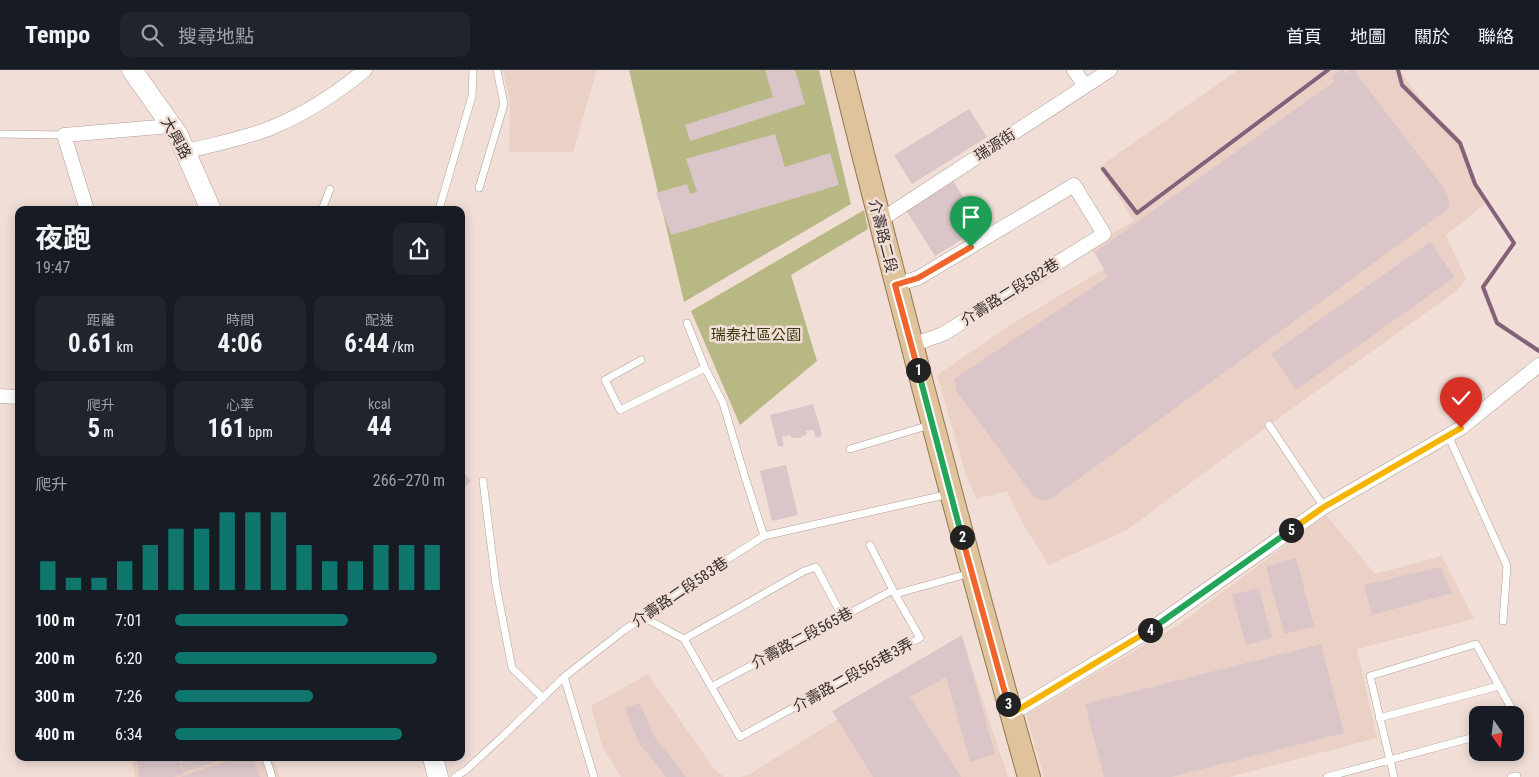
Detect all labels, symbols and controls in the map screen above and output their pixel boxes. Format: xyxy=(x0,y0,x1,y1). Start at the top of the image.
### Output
search box xyxy=(120,12,470,57)
text: Tempo xyxy=(25,21,90,49)
icon: search xyxy=(138,21,166,49)
text: 搜尋地點 xyxy=(178,25,254,48)
text: 首頁 xyxy=(1286,26,1322,47)
text: 地圖 xyxy=(1350,26,1386,47)
text: 關於 xyxy=(1414,26,1450,47)
text: 聯絡 xyxy=(1478,26,1514,47)
street label: 大興路 xyxy=(157,114,195,162)
street label: 瑞源街 xyxy=(971,125,1019,165)
pin xyxy=(950,196,992,247)
street label: 介壽路二段 xyxy=(865,197,901,275)
icon: arrive xyxy=(957,203,985,231)
text: 夜跑 xyxy=(35,222,91,255)
button: share xyxy=(393,223,445,275)
street label: 介壽路二段582巷 xyxy=(958,255,1062,329)
text: 19:47 xyxy=(35,258,70,277)
text: 距離 xyxy=(87,312,115,328)
text: 時間 xyxy=(226,312,254,328)
text: 配速 xyxy=(365,312,393,328)
park label: 瑞泰社區公園 xyxy=(711,326,801,344)
text: 0.61 xyxy=(68,329,113,358)
text: 4:06 xyxy=(218,329,262,358)
text: 6:44 xyxy=(344,329,389,358)
text: km xyxy=(113,339,133,355)
text: /km xyxy=(389,339,414,355)
pin: 1 xyxy=(906,358,930,382)
text: 1 xyxy=(915,362,922,378)
pin xyxy=(1440,377,1482,428)
icon: check xyxy=(1447,384,1475,412)
text: kcal xyxy=(368,396,391,412)
text: 爬升 xyxy=(87,397,115,413)
text: 心率 xyxy=(226,397,254,413)
text: 44 xyxy=(367,412,392,441)
text: 5 xyxy=(87,414,100,443)
text: 161 xyxy=(207,414,245,443)
text: m xyxy=(100,424,114,440)
text: bpm xyxy=(245,424,273,440)
text: 266–270 m xyxy=(373,471,445,490)
text: 爬升 xyxy=(35,475,67,494)
pin: 5 xyxy=(1278,518,1304,542)
text: 5 xyxy=(1288,522,1295,538)
pin: 2 xyxy=(950,524,974,550)
text: 2 xyxy=(959,529,966,545)
street label: 介壽路二段583巷 xyxy=(628,553,732,631)
street label: 介壽路二段565巷 xyxy=(748,604,856,672)
text: 100 m xyxy=(35,611,75,630)
text: 7:01 xyxy=(115,611,142,630)
pin: 4 xyxy=(1138,618,1162,642)
text: 4 xyxy=(1147,622,1154,638)
street label: 介壽路二段565巷3弄 xyxy=(790,634,916,716)
text: 200 m xyxy=(35,649,75,668)
text: 6:20 xyxy=(115,649,142,668)
text: 300 m xyxy=(35,687,75,706)
text: 7:26 xyxy=(115,687,142,706)
pin: 3 xyxy=(996,692,1020,716)
text: 3 xyxy=(1005,696,1012,712)
north arrow xyxy=(1469,706,1524,761)
map controls xyxy=(1469,706,1524,761)
text: 400 m xyxy=(35,725,75,744)
text: 6:34 xyxy=(115,725,142,744)

